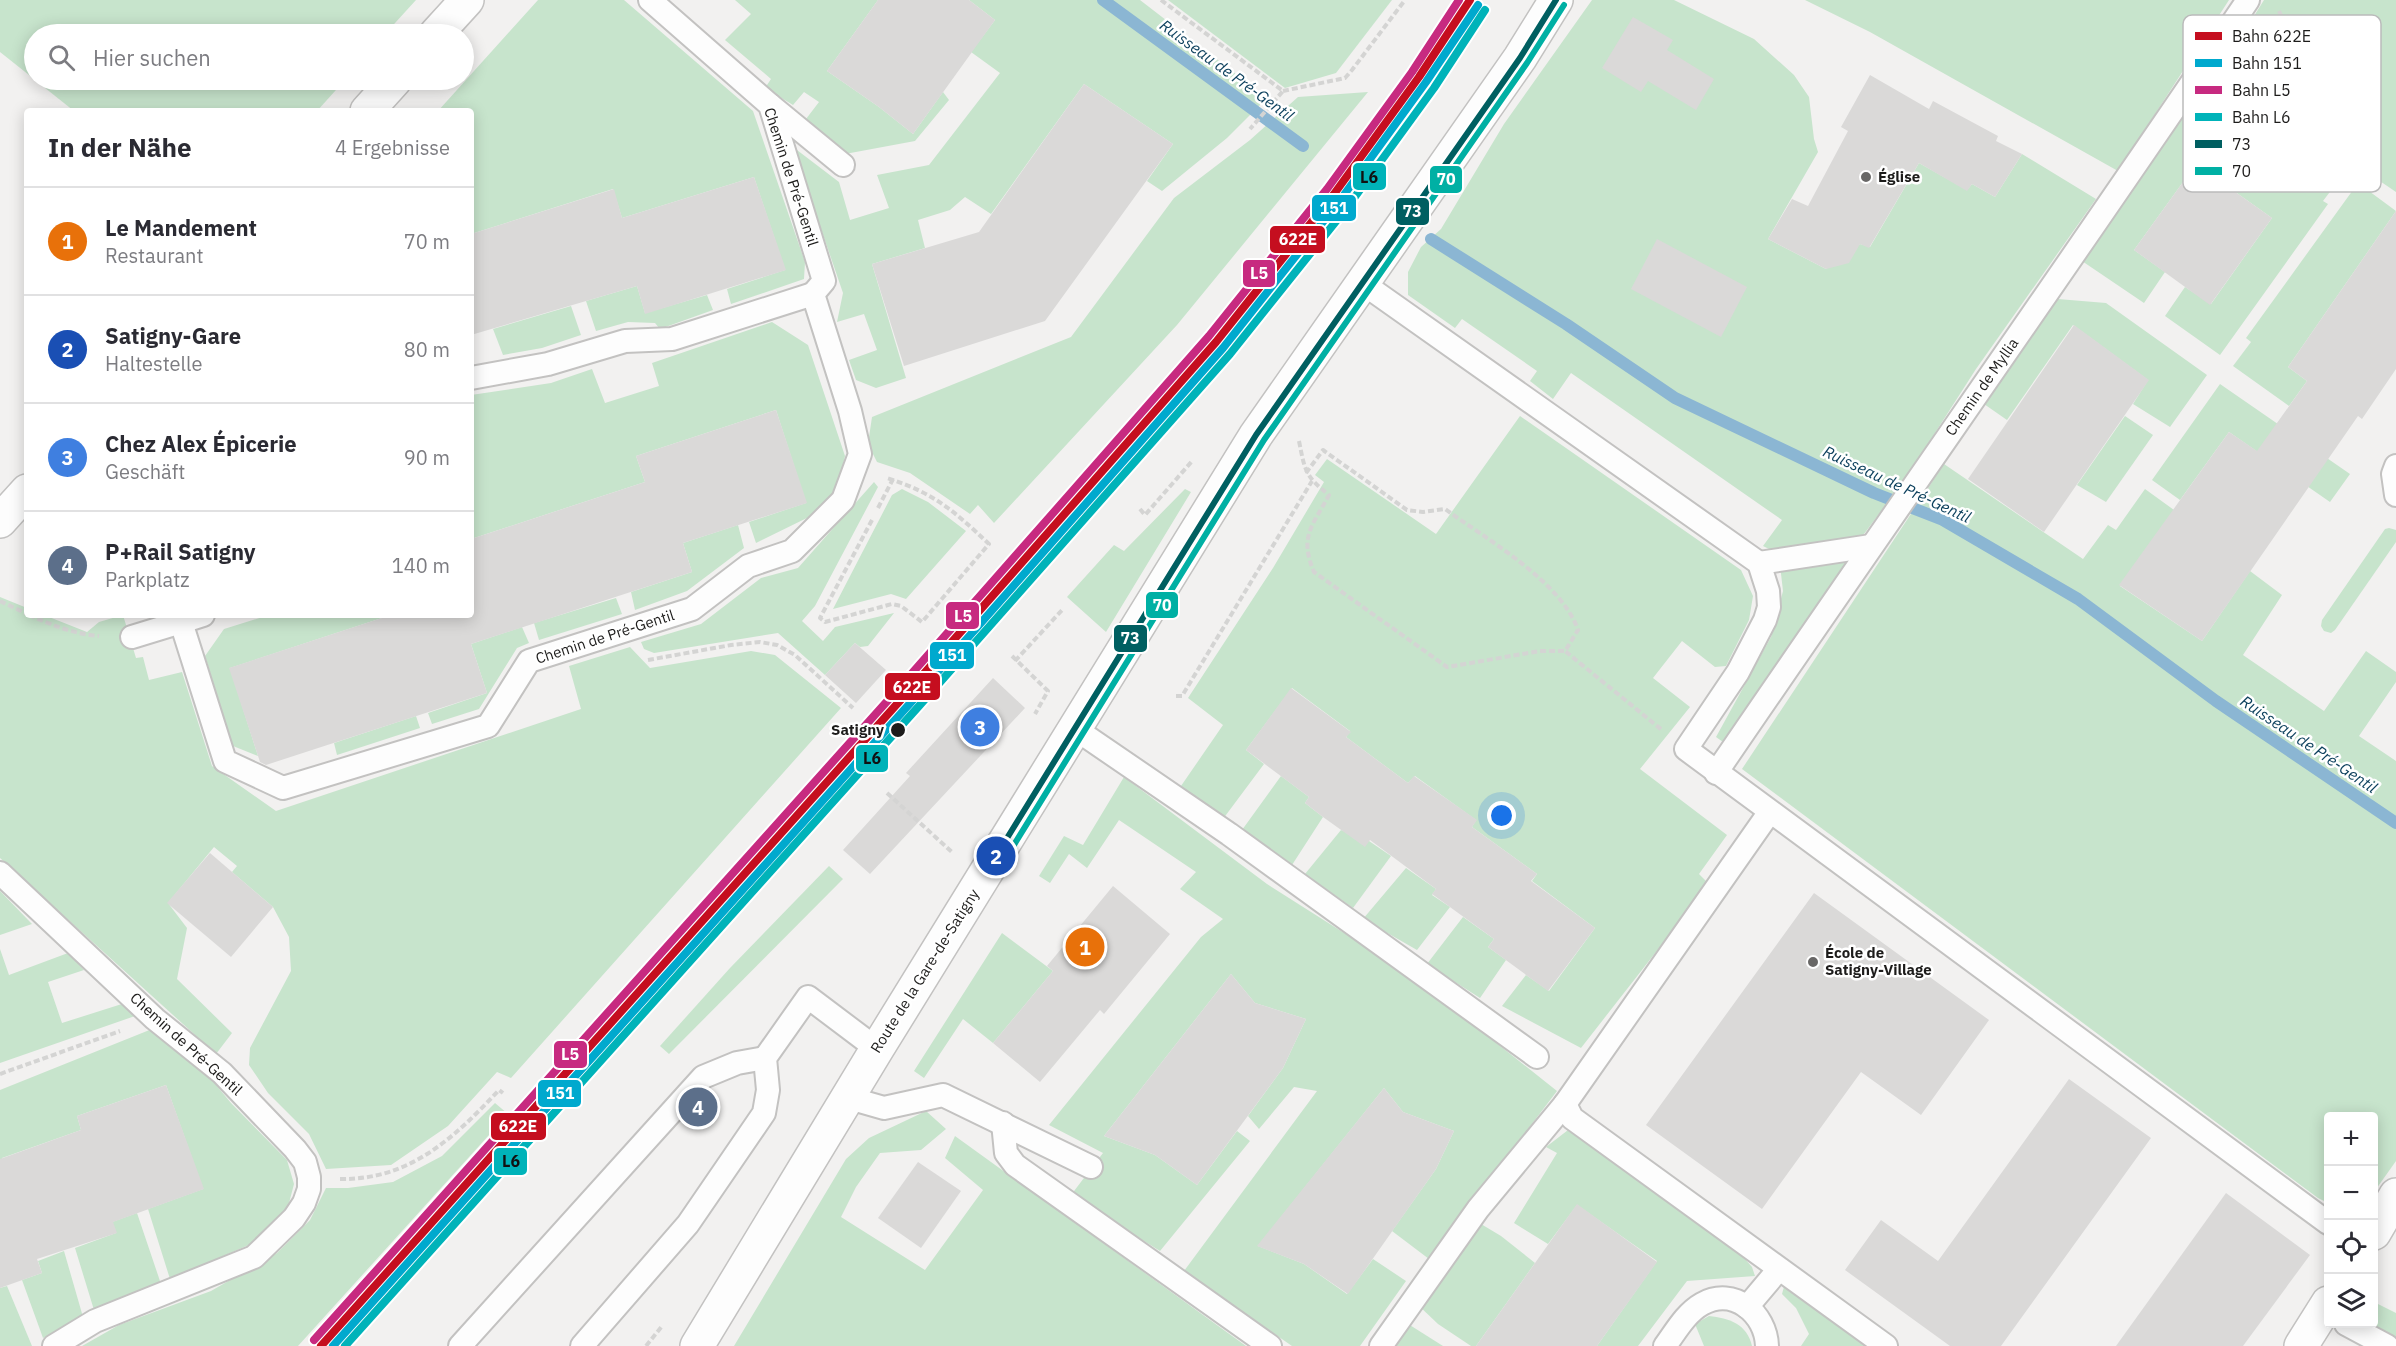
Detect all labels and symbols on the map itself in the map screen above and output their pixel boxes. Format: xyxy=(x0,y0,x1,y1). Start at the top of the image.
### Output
water label: Ruisseau de Pré-Gentil xyxy=(1156,15,1298,126)
legend xyxy=(2183,15,2381,192)
text: Bahn 622E xyxy=(2232,26,2311,46)
text: Bahn 151 xyxy=(2232,53,2302,73)
text: Bahn L5 xyxy=(2232,80,2291,100)
street label: Chemin de Pré-Gentil xyxy=(760,105,823,249)
text: Bahn L6 xyxy=(2232,107,2291,127)
text: 73 xyxy=(2232,134,2251,154)
text: 70 xyxy=(2232,161,2251,181)
line badge: L6 xyxy=(1352,162,1387,191)
line badge: 70 xyxy=(1429,165,1463,194)
text: L6 xyxy=(1360,167,1378,187)
place label: Église xyxy=(1878,167,1920,186)
text: 70 xyxy=(1436,169,1456,189)
marker: Église xyxy=(1859,170,1873,184)
line badge: 151 xyxy=(1311,194,1357,222)
line badge: 73 xyxy=(1395,197,1430,226)
text: 151 xyxy=(1320,198,1349,218)
text: 73 xyxy=(1402,201,1422,221)
line badge: 622E xyxy=(1269,225,1326,254)
text: 622E xyxy=(1279,229,1317,249)
line badge: L5 xyxy=(1242,259,1276,288)
text: L5 xyxy=(1250,263,1268,283)
street label: Chemin de Myllia xyxy=(1941,334,2022,439)
water label: Ruisseau de Pré-Gentil xyxy=(1820,441,1975,527)
line badge: 70 xyxy=(1145,591,1179,619)
text: 70 xyxy=(1152,595,1172,615)
line badge: L5 xyxy=(945,601,980,630)
street label: Chemin de Pré-Gentil xyxy=(533,605,677,668)
text: L5 xyxy=(954,606,972,626)
line badge: 73 xyxy=(1113,624,1148,653)
text: 73 xyxy=(1120,628,1140,648)
line badge: 151 xyxy=(929,641,975,670)
text: 151 xyxy=(938,645,967,665)
line badge: 622E xyxy=(884,672,941,701)
text: 622E xyxy=(893,677,931,697)
water label: Ruisseau de Pré-Gentil xyxy=(2237,691,2382,798)
pin: 3 xyxy=(960,704,1000,750)
place label: Satigny xyxy=(831,720,884,739)
marker: Satigny xyxy=(889,721,907,739)
line badge: L6 xyxy=(855,744,889,773)
text: L6 xyxy=(863,748,881,768)
your location xyxy=(1487,801,1516,830)
pin: 2 xyxy=(976,834,1016,878)
street label: Route de la Gare-de-Satigny xyxy=(866,885,983,1056)
pin: 1 xyxy=(1066,924,1104,970)
place label: École de Satigny-Village xyxy=(1825,943,1932,979)
marker: École de Satigny-Village xyxy=(1806,955,1820,969)
street label: Chemin de Pré-Gentil xyxy=(126,988,246,1099)
line badge: L5 xyxy=(553,1040,588,1069)
text: L5 xyxy=(561,1044,579,1064)
line badge: 151 xyxy=(537,1079,582,1108)
text: 151 xyxy=(546,1083,575,1103)
pin: 4 xyxy=(678,1084,718,1130)
line badge: 622E xyxy=(490,1112,547,1141)
text: 622E xyxy=(499,1116,537,1136)
line badge: L6 xyxy=(493,1147,528,1176)
text: L6 xyxy=(502,1151,520,1171)

